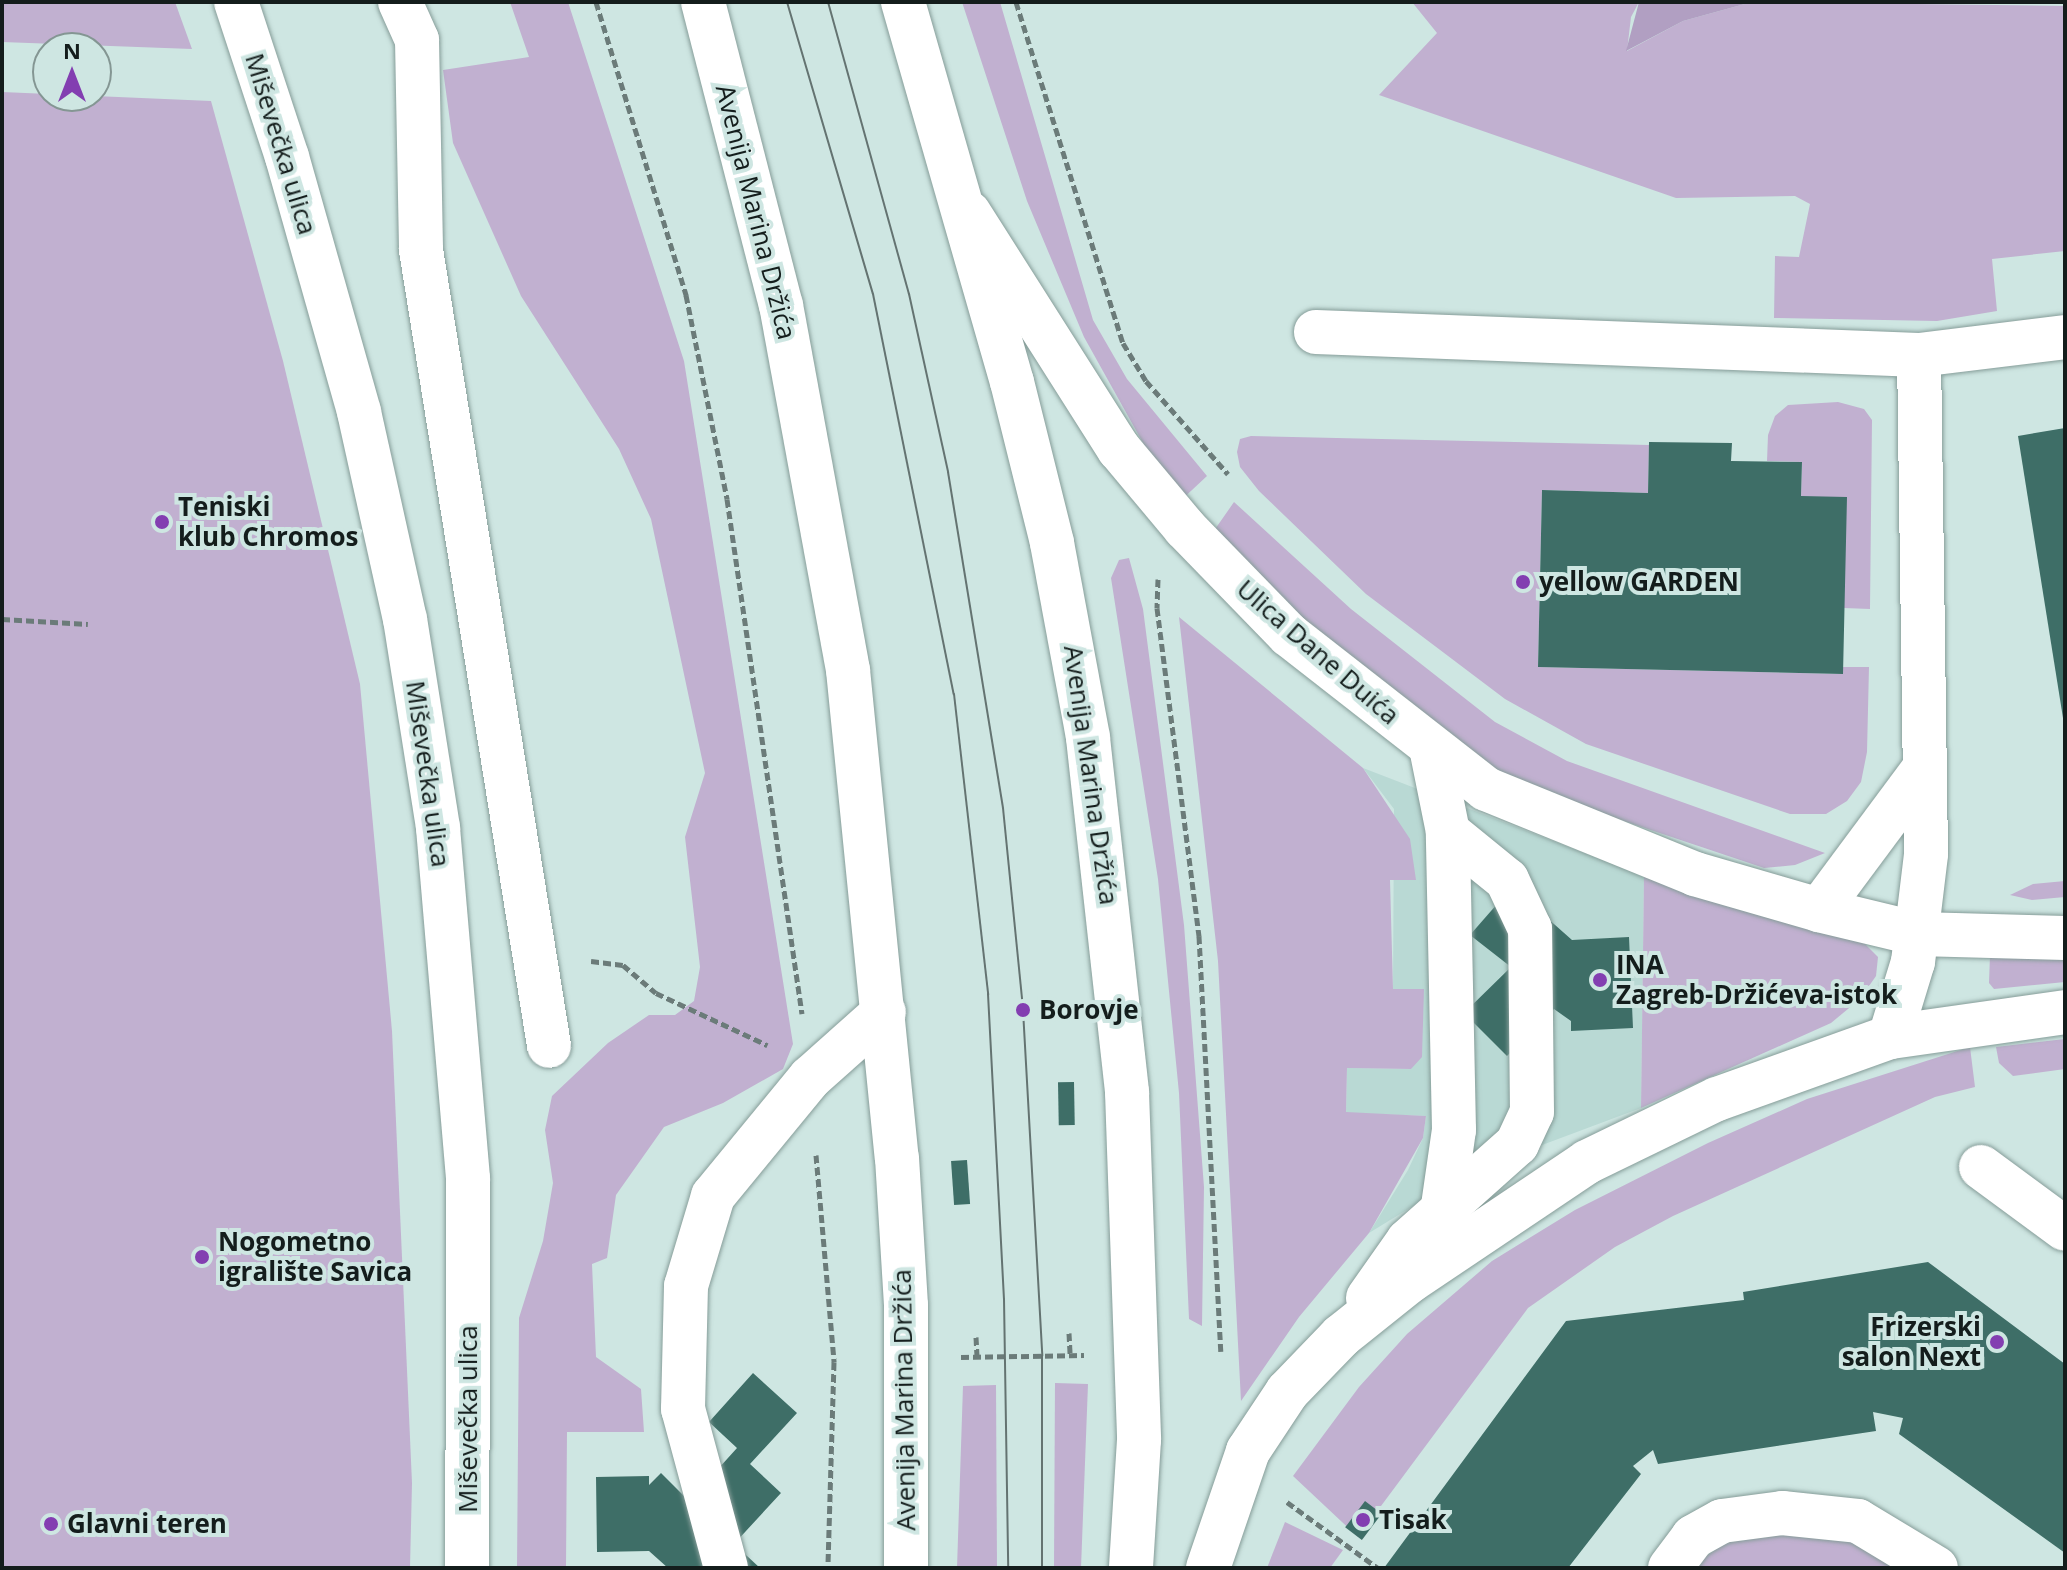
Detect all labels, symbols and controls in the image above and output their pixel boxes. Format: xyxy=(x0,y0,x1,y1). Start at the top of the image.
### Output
north arrow xyxy=(32,32,112,112)
text: N xyxy=(63,35,81,65)
street label: Miševečka ulica xyxy=(239,50,323,238)
street label: Avenija Marina Držića xyxy=(709,81,803,343)
place label: Teniski klub Chromos xyxy=(178,491,358,552)
marker: Teniski klub Chromos xyxy=(153,513,171,531)
place label: yellow GARDEN xyxy=(1539,566,1739,598)
street label: Ulica Dane Duića xyxy=(1231,573,1405,731)
marker: yellow GARDEN xyxy=(1514,573,1532,591)
street label: Avenija Marina Držića xyxy=(1057,643,1125,907)
street label: Miševečka ulica xyxy=(399,679,457,869)
place label: INA Zagreb-Držićeva-istok xyxy=(1616,949,1897,1010)
marker: INA Zagreb-Držićeva-istok xyxy=(1591,971,1609,989)
place label: Borovje xyxy=(1039,994,1139,1026)
marker: Borovje xyxy=(1014,1001,1032,1019)
place label: Nogometno igralište Savica xyxy=(218,1226,412,1288)
marker: Nogometno igralište Savica xyxy=(193,1248,211,1266)
street label: Avenija Marina Držića xyxy=(886,1269,922,1531)
place label: Frizerski salon Next xyxy=(1842,1311,1981,1372)
street label: Miševečka ulica xyxy=(452,1325,484,1513)
marker: Frizerski salon Next xyxy=(1988,1333,2006,1351)
place label: Tisak xyxy=(1379,1504,1447,1536)
place label: Glavni teren xyxy=(67,1508,227,1540)
marker: Tisak xyxy=(1354,1511,1372,1529)
marker: Glavni teren xyxy=(42,1515,60,1533)

